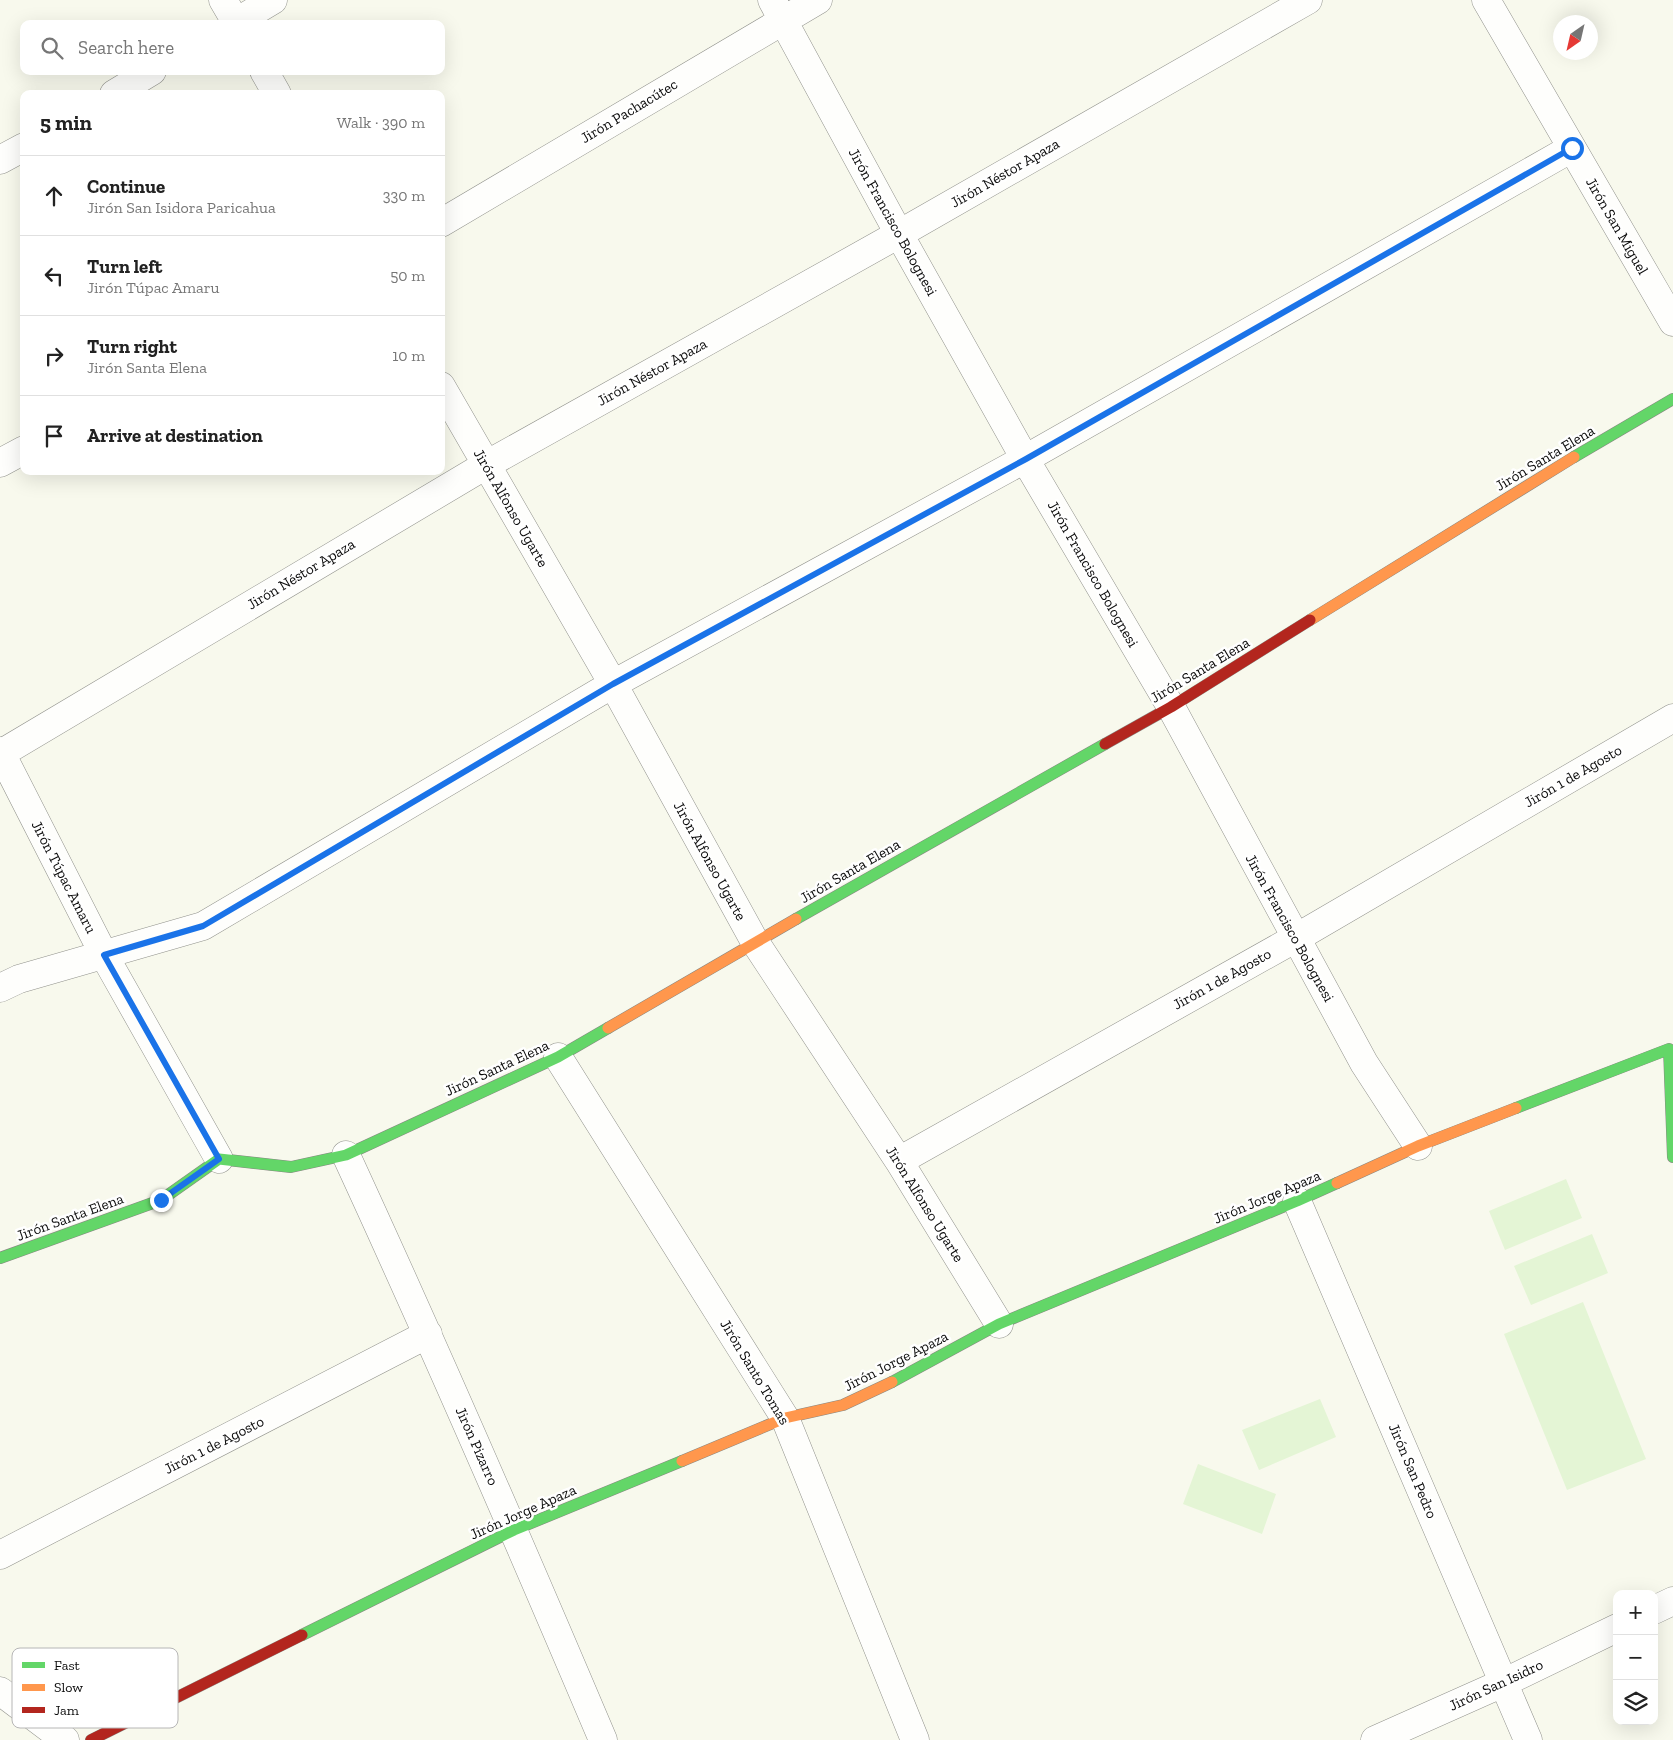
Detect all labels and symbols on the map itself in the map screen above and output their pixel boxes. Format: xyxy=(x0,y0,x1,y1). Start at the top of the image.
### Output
north arrow xyxy=(1553,15,1598,60)
street label: Jirón Pachacútec xyxy=(577,75,681,147)
street label: Jirón Néstor Apaza xyxy=(947,135,1063,211)
route start xyxy=(1561,137,1584,160)
street label: Jirón Francisco Bolognesi xyxy=(845,145,941,299)
street label: Jirón San Miguel xyxy=(1582,174,1652,278)
street label: Jirón Néstor Apaza xyxy=(594,334,710,410)
street label: Jirón Santa Elena xyxy=(1492,421,1598,495)
street label: Jirón Alfonso Ugarte xyxy=(470,446,552,570)
street label: Jirón Francisco Bolognesi xyxy=(1044,498,1142,650)
street label: Jirón Néstor Apaza xyxy=(244,535,358,613)
street label: Jirón Santa Elena xyxy=(1147,633,1253,707)
street label: Jirón 1 de Agosto xyxy=(1521,741,1625,811)
street label: Jirón Alfonso Ugarte xyxy=(670,798,750,924)
street label: Jirón Túpac Amaru xyxy=(28,818,100,937)
street label: Jirón Santa Elena xyxy=(797,835,903,907)
street label: Jirón Francisco Bolognesi xyxy=(1242,851,1338,1005)
street label: Jirón 1 de Agosto xyxy=(1170,944,1274,1013)
street label: Jirón Santa Elena xyxy=(442,1036,552,1100)
street label: Jirón Alfonso Ugarte xyxy=(882,1143,968,1265)
street label: Jirón Jorge Apaza xyxy=(1211,1166,1323,1228)
street label: Jirón Santa Elena xyxy=(14,1189,126,1245)
route end xyxy=(150,1189,173,1212)
street label: Jirón Santo Tomas xyxy=(716,1316,794,1428)
street label: Jirón Jorge Apaza xyxy=(841,1327,951,1395)
street label: Jirón Pizarro xyxy=(452,1404,502,1488)
street label: Jirón 1 de Agosto xyxy=(161,1412,267,1478)
street label: Jirón San Pedro xyxy=(1385,1421,1441,1522)
street label: Jirón Jorge Apaza xyxy=(467,1480,579,1544)
legend xyxy=(12,1648,178,1728)
street label: Jirón San Isidro xyxy=(1446,1655,1546,1715)
text: Fast xyxy=(54,1657,81,1674)
text: Slow xyxy=(54,1679,83,1696)
text: Jam xyxy=(54,1702,79,1719)

